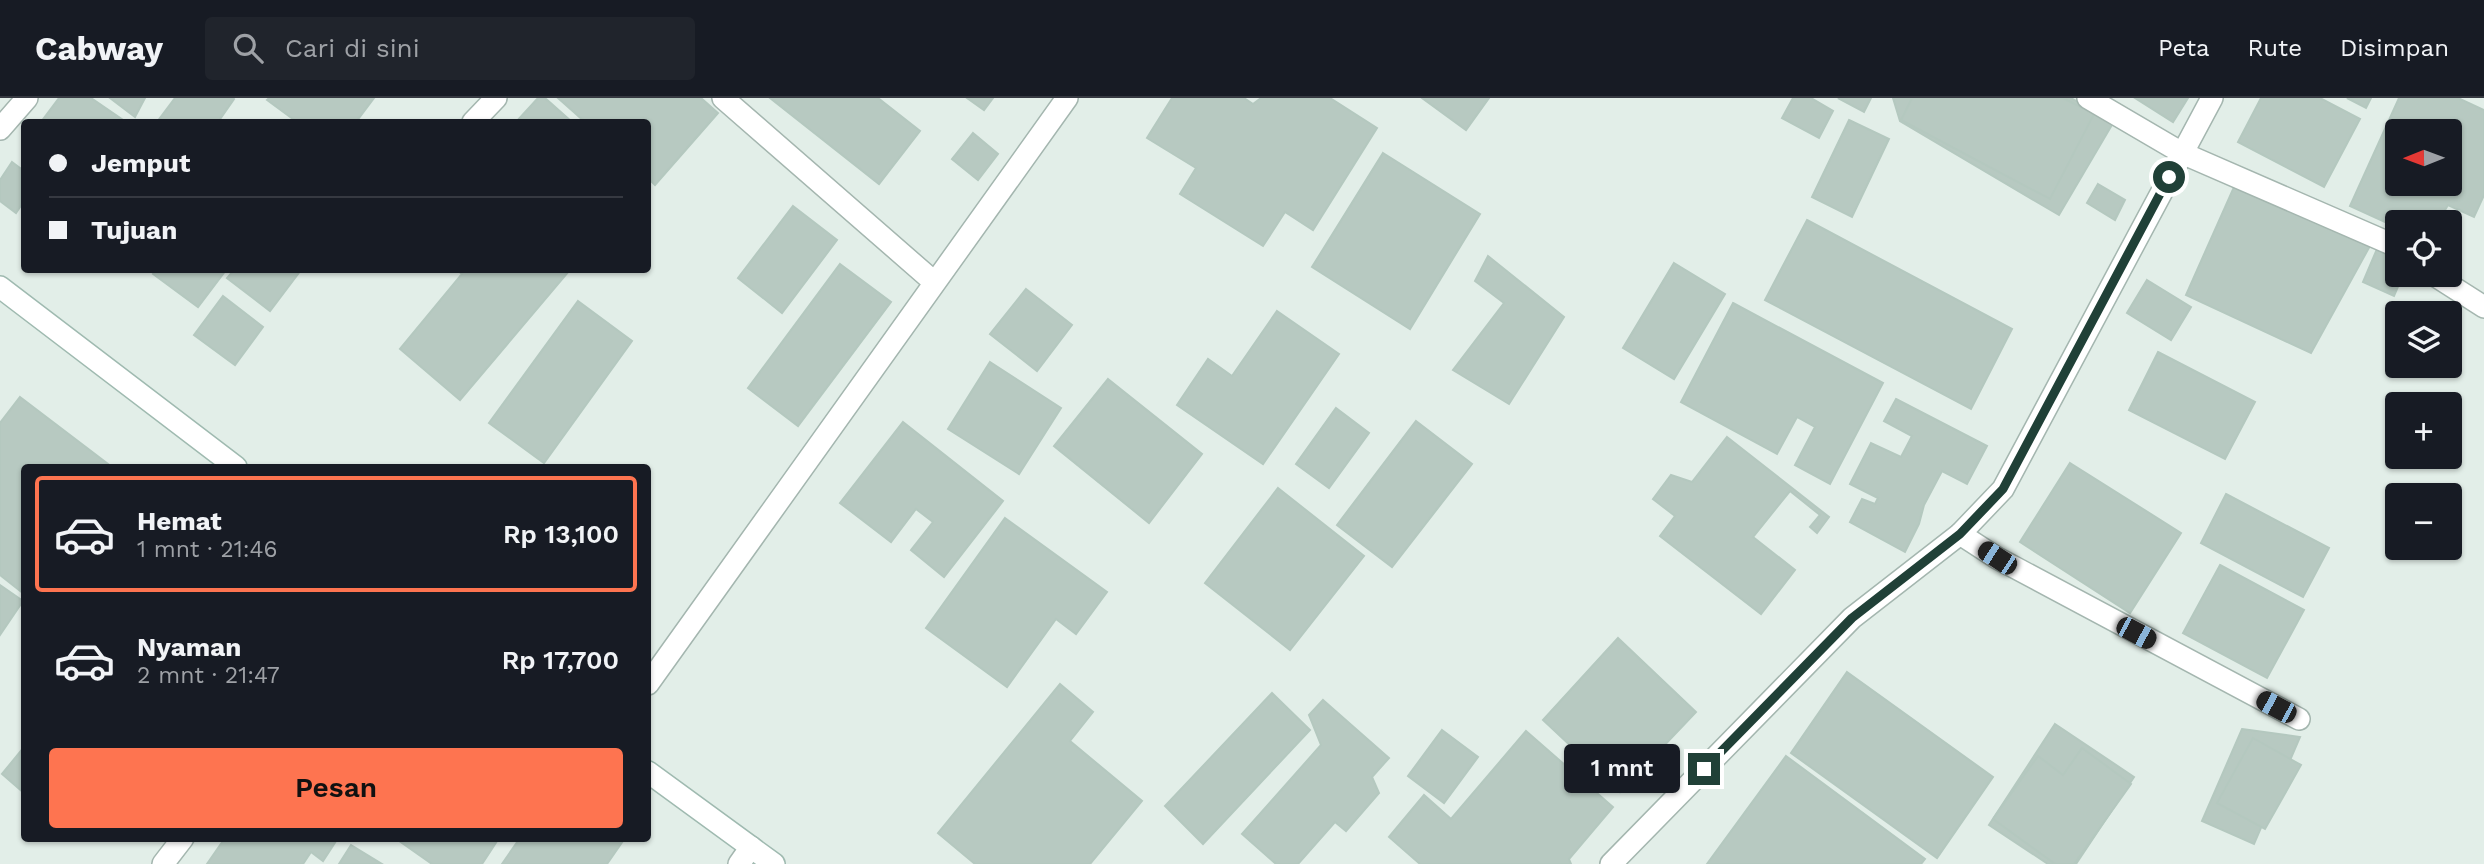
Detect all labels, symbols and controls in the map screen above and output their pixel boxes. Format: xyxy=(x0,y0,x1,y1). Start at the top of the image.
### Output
search box xyxy=(205,17,695,80)
text: Cabway xyxy=(35,29,163,68)
icon: search xyxy=(229,29,267,67)
text: Cari di sini xyxy=(285,33,420,63)
text: Peta xyxy=(2158,34,2210,62)
text: Rute xyxy=(2248,34,2302,62)
text: Disimpan xyxy=(2340,34,2449,62)
north arrow xyxy=(2385,119,2462,196)
map controls xyxy=(2385,119,2462,560)
text: Jemput xyxy=(91,148,190,178)
route start xyxy=(2153,161,2185,193)
button: locate xyxy=(2385,210,2462,287)
text: Tujuan xyxy=(91,215,177,245)
button: layers xyxy=(2385,301,2462,378)
button: + xyxy=(2385,392,2462,469)
button: − xyxy=(2385,483,2462,560)
icon: car xyxy=(53,503,116,566)
text: Hemat xyxy=(137,506,222,536)
text: Rp 13,100 xyxy=(503,519,619,549)
text: 1 mnt · 21:46 xyxy=(137,536,278,563)
car xyxy=(1974,538,2021,578)
car xyxy=(2113,614,2160,652)
icon: car xyxy=(53,629,116,692)
text: Nyaman xyxy=(137,632,241,662)
text: Rp 17,700 xyxy=(502,645,619,675)
text: 2 mnt · 21:47 xyxy=(137,662,280,689)
car xyxy=(2253,688,2300,726)
callout: 1 mnt xyxy=(1564,744,1680,794)
button: Pesan xyxy=(49,748,623,828)
route end xyxy=(1688,753,1720,785)
text: 1 mnt xyxy=(1591,755,1653,782)

